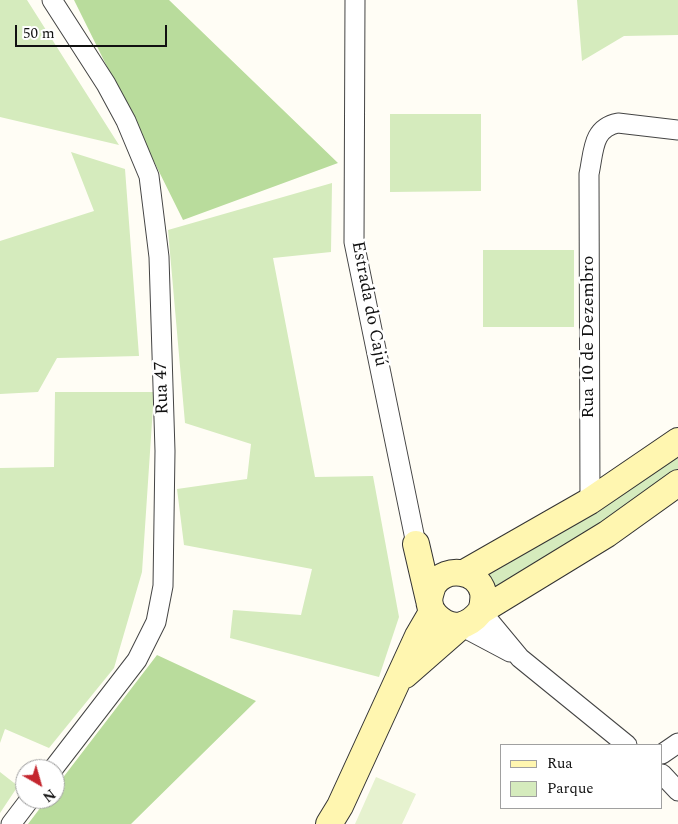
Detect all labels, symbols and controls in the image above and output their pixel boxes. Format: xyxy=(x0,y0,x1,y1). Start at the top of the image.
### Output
scale bar xyxy=(18,15,170,47)
text: 50 m xyxy=(23,22,55,45)
street label: Estrada do Cajú xyxy=(345,239,391,369)
street label: Rua 10 de Dezembro xyxy=(578,255,600,419)
street label: Rua 47 xyxy=(151,361,175,415)
legend xyxy=(500,744,663,809)
text: Rua xyxy=(547,752,573,775)
north arrow xyxy=(15,759,65,809)
text: Parque xyxy=(547,777,594,800)
text: N xyxy=(38,784,60,807)

